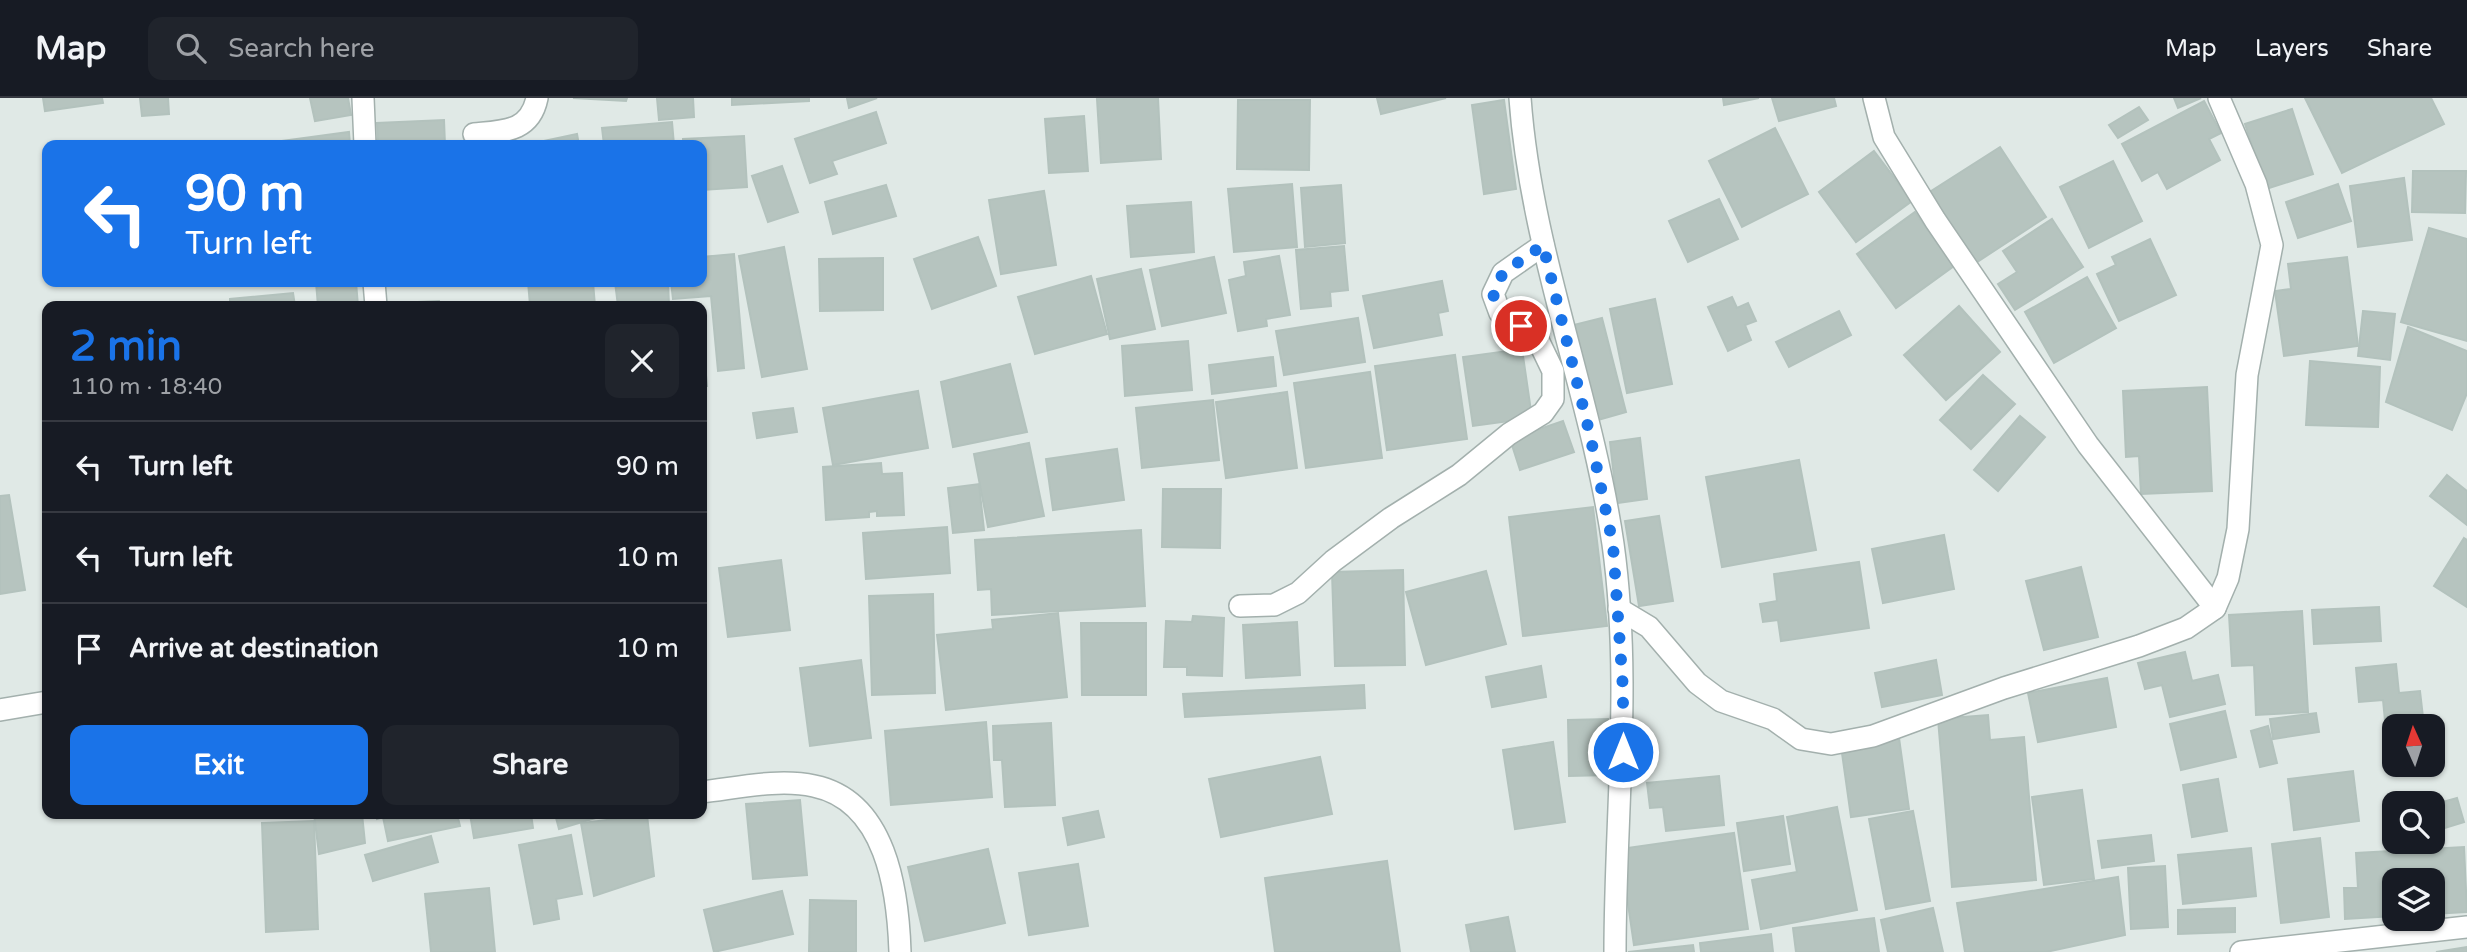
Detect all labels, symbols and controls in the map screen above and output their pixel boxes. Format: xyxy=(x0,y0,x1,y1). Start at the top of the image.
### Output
search box xyxy=(148,17,638,80)
text: Map xyxy=(35,29,106,68)
icon: search xyxy=(172,29,210,67)
text: Search here xyxy=(228,33,374,64)
text: Map xyxy=(2165,34,2217,63)
text: Layers xyxy=(2255,34,2329,63)
text: Share xyxy=(2367,34,2432,63)
text: 90 m xyxy=(185,165,304,224)
icon: left xyxy=(70,168,161,259)
text: Turn left xyxy=(185,225,312,263)
pin xyxy=(1491,296,1551,356)
icon: arrive xyxy=(1502,307,1540,345)
text: 2 min xyxy=(70,321,182,372)
button: close xyxy=(605,324,679,398)
text: 110 m · 18:40 xyxy=(70,373,222,401)
icon: left xyxy=(70,448,108,486)
text: Turn left xyxy=(129,451,232,482)
text: 90 m xyxy=(616,451,679,482)
icon: left xyxy=(70,539,108,577)
text: Turn left xyxy=(129,542,232,573)
text: 10 m xyxy=(616,542,679,573)
icon: arrive xyxy=(70,630,108,668)
text: Arrive at destination xyxy=(129,633,379,664)
text: 10 m xyxy=(616,633,679,664)
north arrow xyxy=(2382,714,2445,777)
map controls xyxy=(2382,714,2445,931)
position arrow xyxy=(1586,715,1660,789)
button: Exit xyxy=(70,725,368,805)
button: Share xyxy=(382,725,679,805)
button: search xyxy=(2382,791,2445,854)
button: layers xyxy=(2382,868,2445,931)

